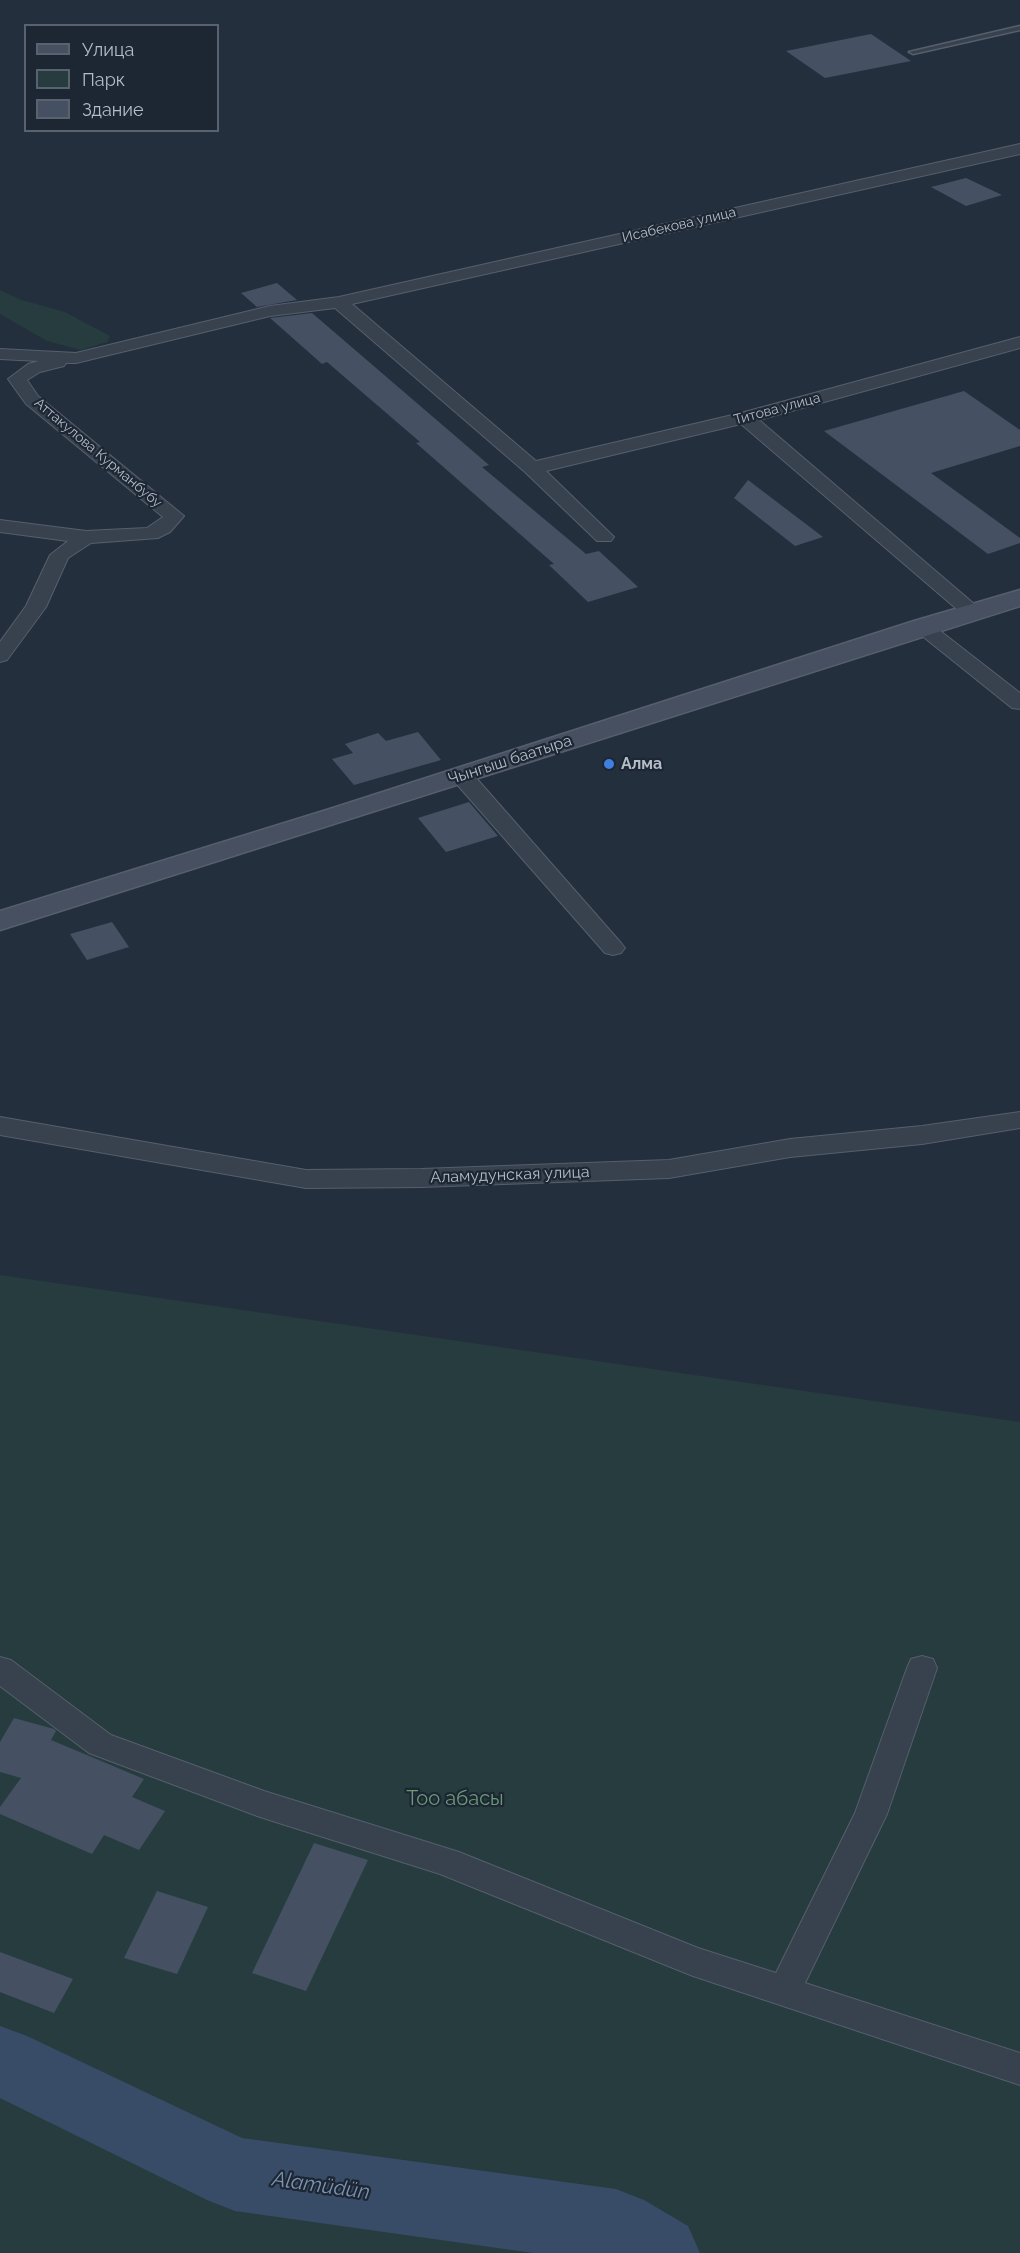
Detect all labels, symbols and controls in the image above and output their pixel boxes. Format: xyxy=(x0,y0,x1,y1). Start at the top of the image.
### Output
legend xyxy=(24,24,219,132)
text: Улица xyxy=(82,39,134,60)
text: Парк xyxy=(82,69,125,90)
text: Здание xyxy=(82,99,144,120)
street label: Исабекова улица xyxy=(620,204,738,246)
street label: Титова улица xyxy=(732,389,822,429)
street label: Аттакулова Курманбубу xyxy=(31,395,165,511)
street label: Чынгыш баатыра xyxy=(446,731,574,789)
place label: Алма xyxy=(621,754,662,774)
marker: Алма xyxy=(602,757,616,771)
street label: Аламудунская улица xyxy=(430,1163,590,1187)
park label: Тоо абасы xyxy=(406,1787,504,1811)
water label: Alamüdün xyxy=(271,2167,371,2205)

